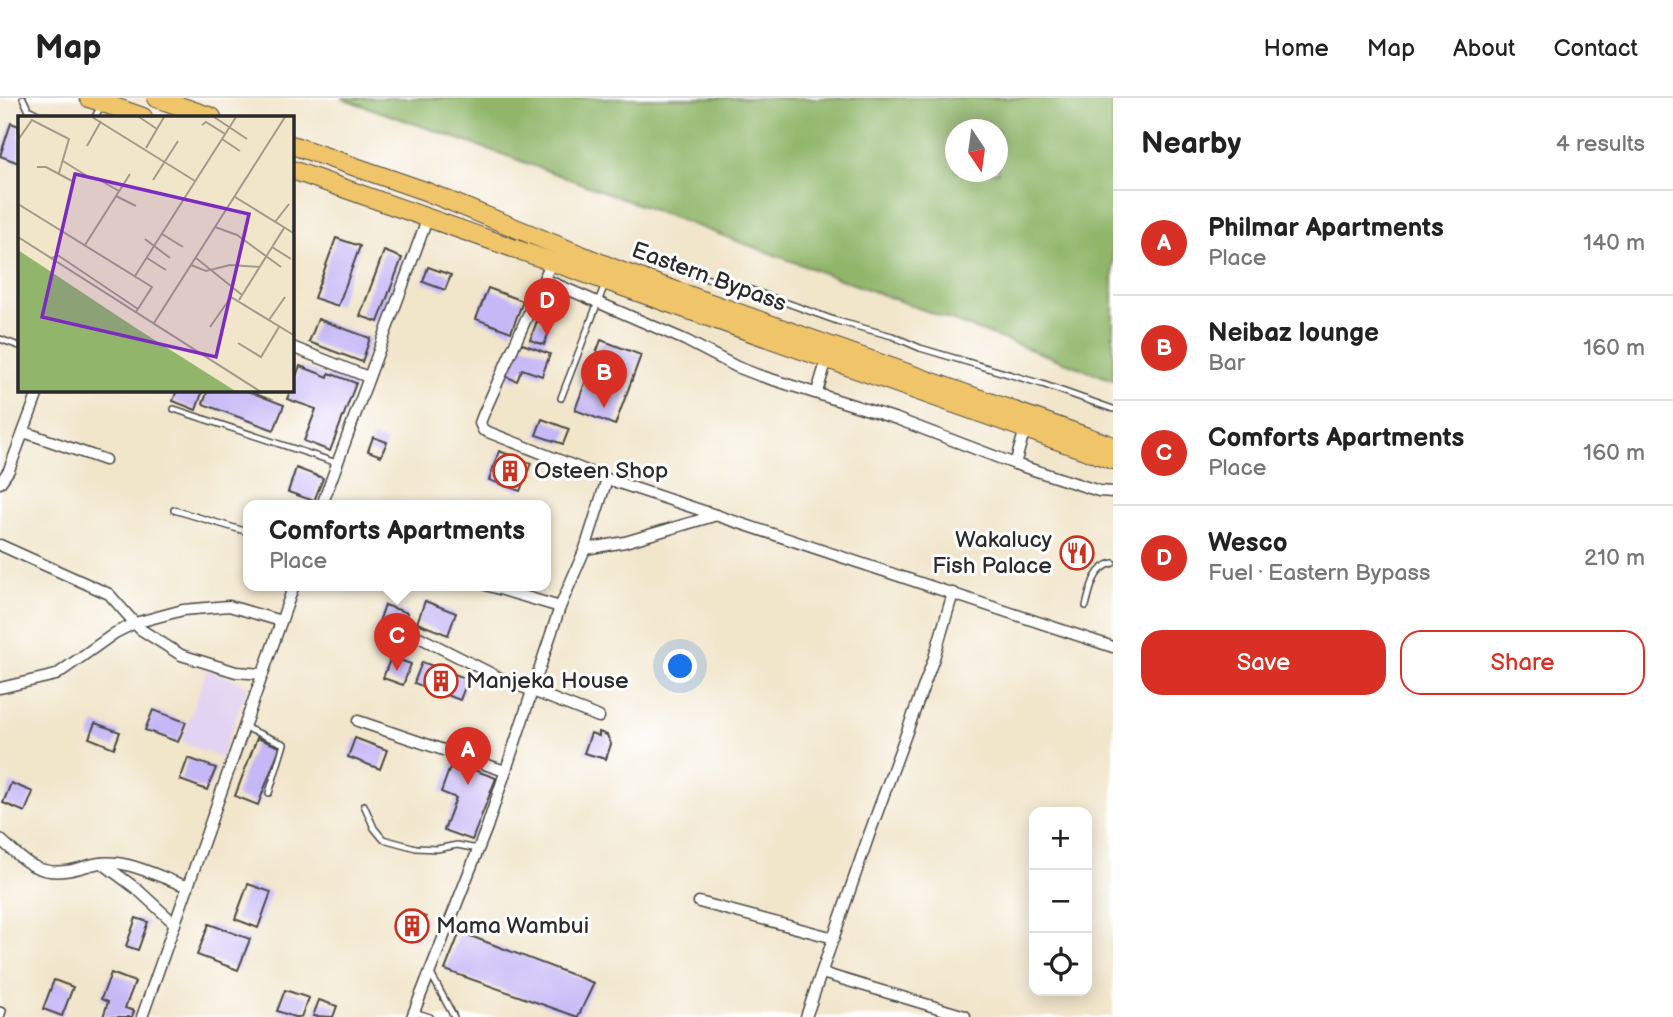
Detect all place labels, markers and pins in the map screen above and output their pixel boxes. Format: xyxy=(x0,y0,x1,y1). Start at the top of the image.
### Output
pin: D xyxy=(524,278,570,336)
pin: B xyxy=(581,350,627,408)
building icon: Osteen Shop xyxy=(491,452,529,490)
place label: Osteen Shop xyxy=(534,457,668,485)
place label: Wakalucy Fish Palace xyxy=(932,526,1053,580)
restaurant icon: Wakalucy Fish Palace xyxy=(1058,534,1096,572)
pin: C xyxy=(374,613,420,671)
building icon: Manjeka House xyxy=(422,662,460,700)
place label: Manjeka House xyxy=(466,667,629,695)
pin: A xyxy=(445,727,491,785)
building icon: Mama Wambui xyxy=(393,907,431,945)
place label: Mama Wambui xyxy=(436,912,589,940)

